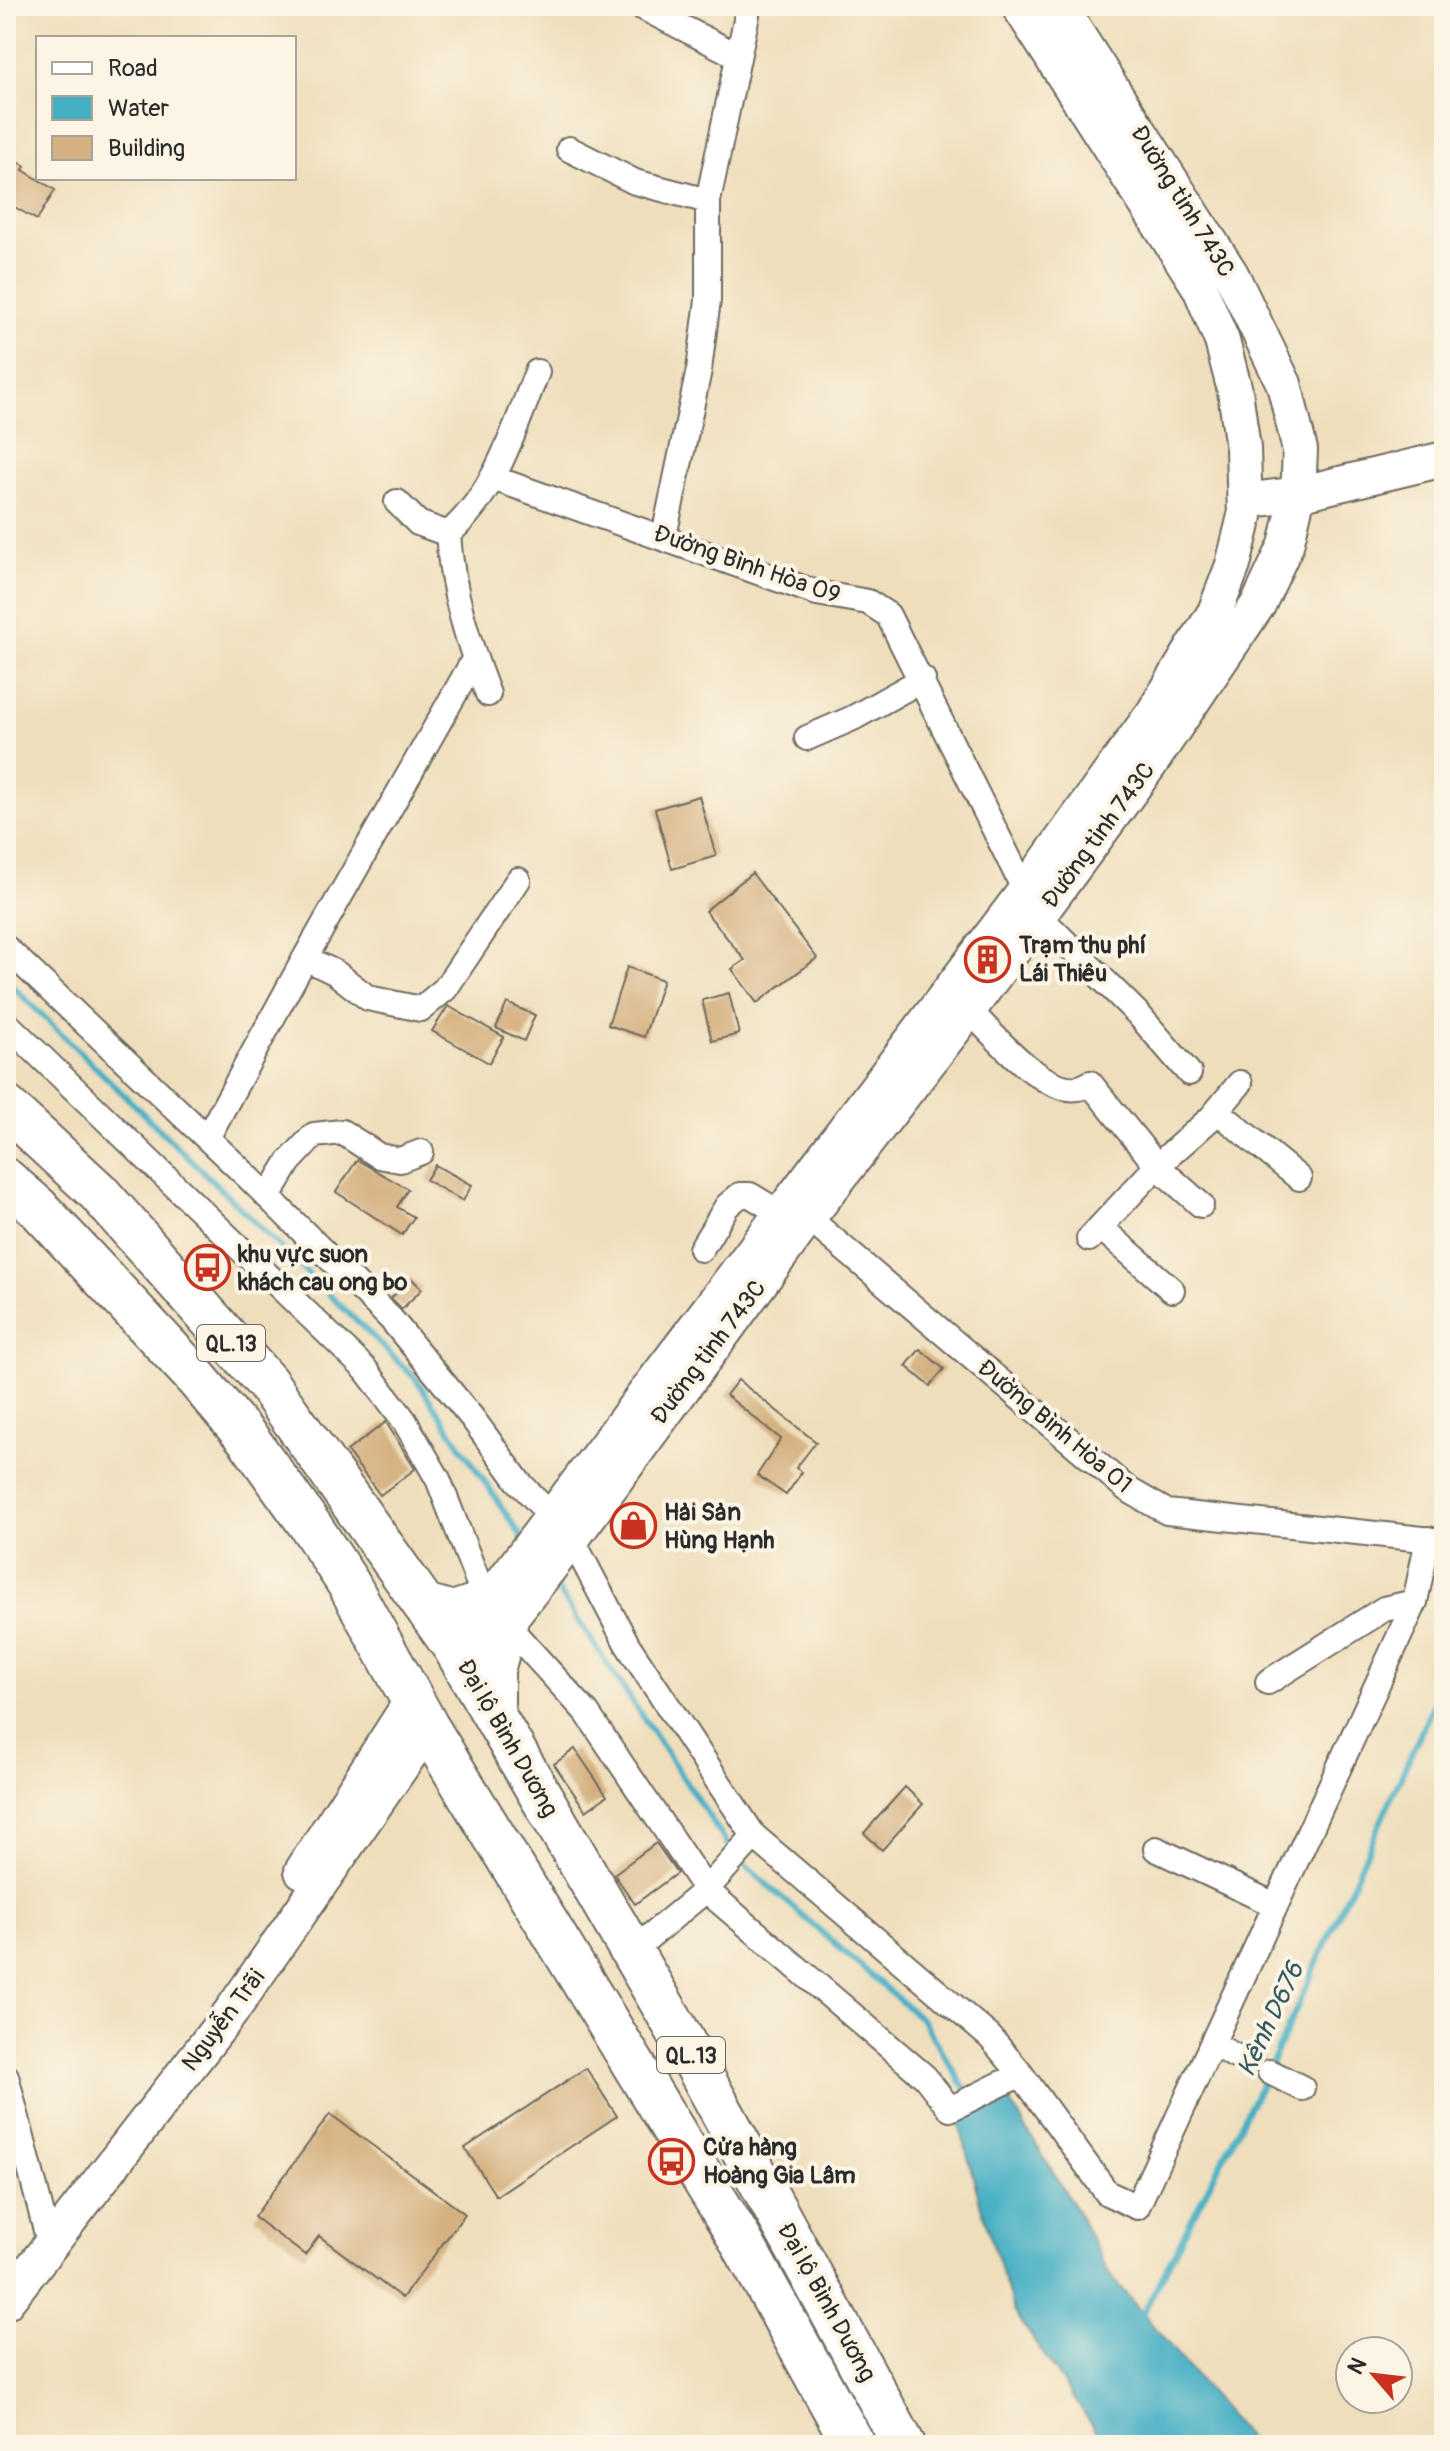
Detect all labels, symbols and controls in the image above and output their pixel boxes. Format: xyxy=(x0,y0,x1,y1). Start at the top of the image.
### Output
legend xyxy=(36,36,296,180)
text: Road xyxy=(108,54,158,83)
text: Water xyxy=(108,94,169,123)
street label: Đường tỉnh 743C xyxy=(1124,120,1241,282)
text: Building xyxy=(108,134,185,163)
street label: Đường Bình Hòa 09 xyxy=(650,519,844,610)
street label: Đường tỉnh 743C xyxy=(1036,757,1161,914)
place label: Trạm thu phí Lái Thiêu xyxy=(1018,931,1147,988)
building icon: Trạm thu phí Lái Thiêu xyxy=(964,935,1012,983)
place label: khu vực suon khách cau ong bo xyxy=(237,1240,408,1297)
bus stop icon: khu vực suon khách cau ong bo xyxy=(183,1244,231,1292)
street label: Đường tỉnh 743C xyxy=(645,1274,772,1430)
road number: QL.13 xyxy=(197,1325,265,1361)
street label: Đường Bình Hòa 01 xyxy=(972,1353,1138,1499)
place label: Hải Sản Hùng Hạnh xyxy=(664,1498,775,1555)
shop icon: Hải Sản Hùng Hạnh xyxy=(609,1502,657,1550)
street label: Đại lộ Bình Dương xyxy=(451,1654,564,1822)
water label: Kênh D676 xyxy=(1231,1956,1312,2082)
street label: Nguyễn Trãi xyxy=(176,1964,271,2077)
road number: QL.13 xyxy=(657,2037,725,2073)
place label: Cửa hàng Hoàng Gia Lâm xyxy=(703,2133,856,2190)
bus stop icon: Cửa hàng Hoàng Gia Lâm xyxy=(648,2137,696,2185)
street label: Đại lộ Bình Dương xyxy=(771,2218,882,2387)
north arrow xyxy=(1334,2335,1414,2415)
text: N xyxy=(1341,2353,1373,2379)

